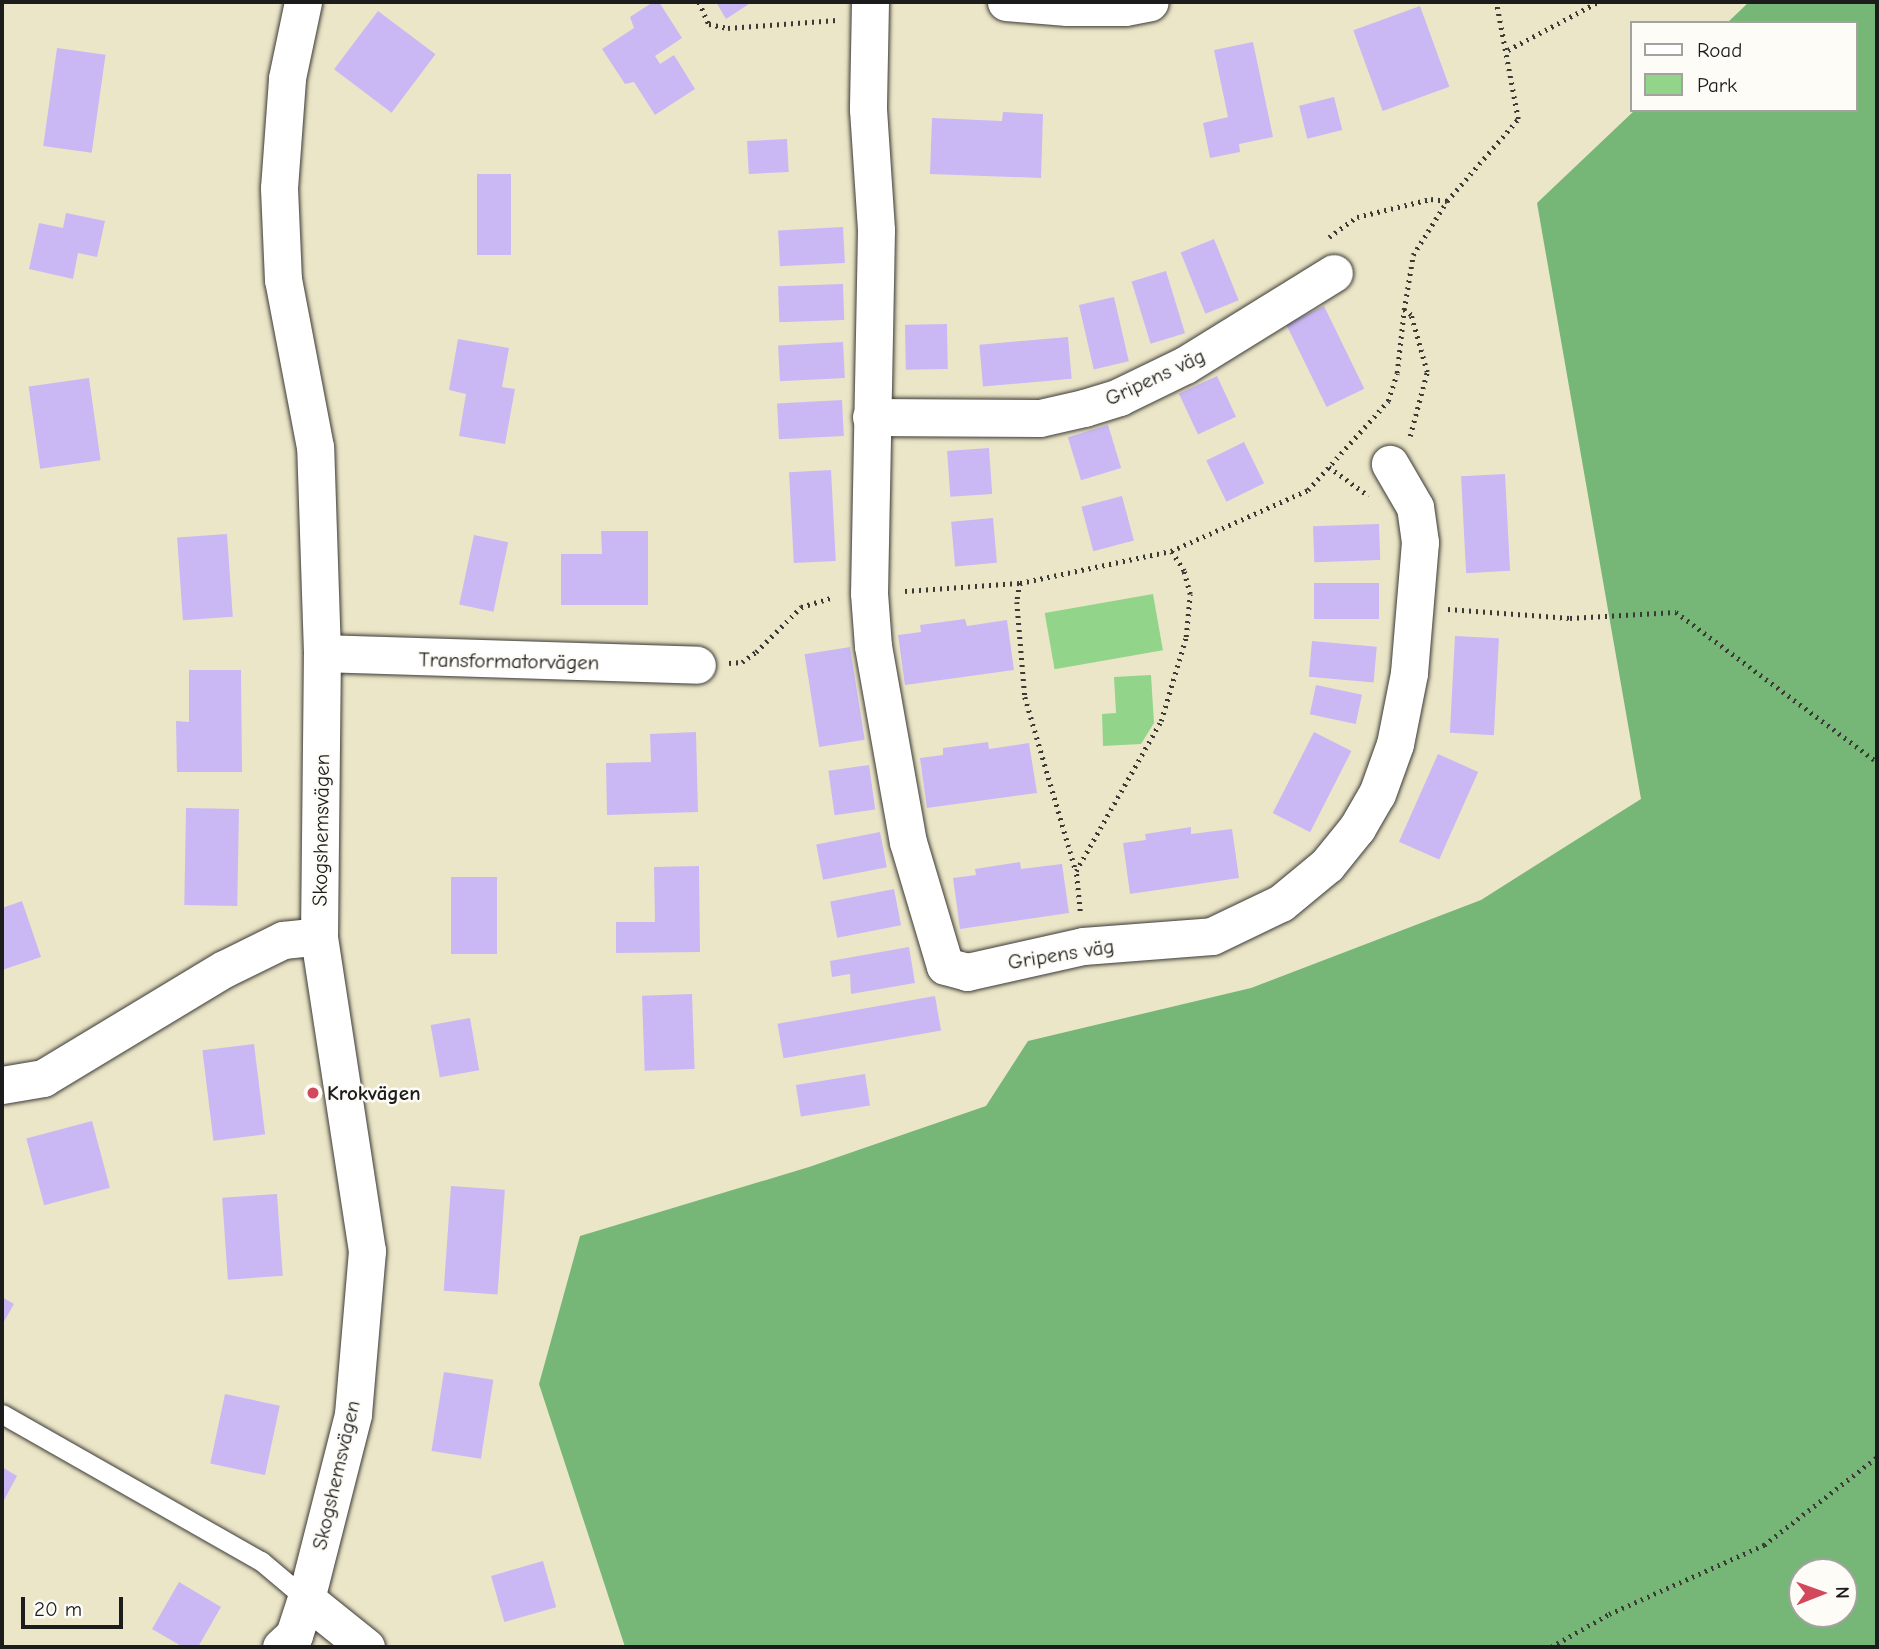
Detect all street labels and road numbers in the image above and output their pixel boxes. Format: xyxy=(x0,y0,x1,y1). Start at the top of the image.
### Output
street label: Gripens väg xyxy=(1101,343,1209,411)
street label: Transformatorvägen xyxy=(418,647,600,675)
street label: Skogshemsvägen xyxy=(307,753,335,907)
street label: Gripens väg xyxy=(1006,933,1116,975)
street label: Skogshemsvägen xyxy=(307,1398,365,1552)

